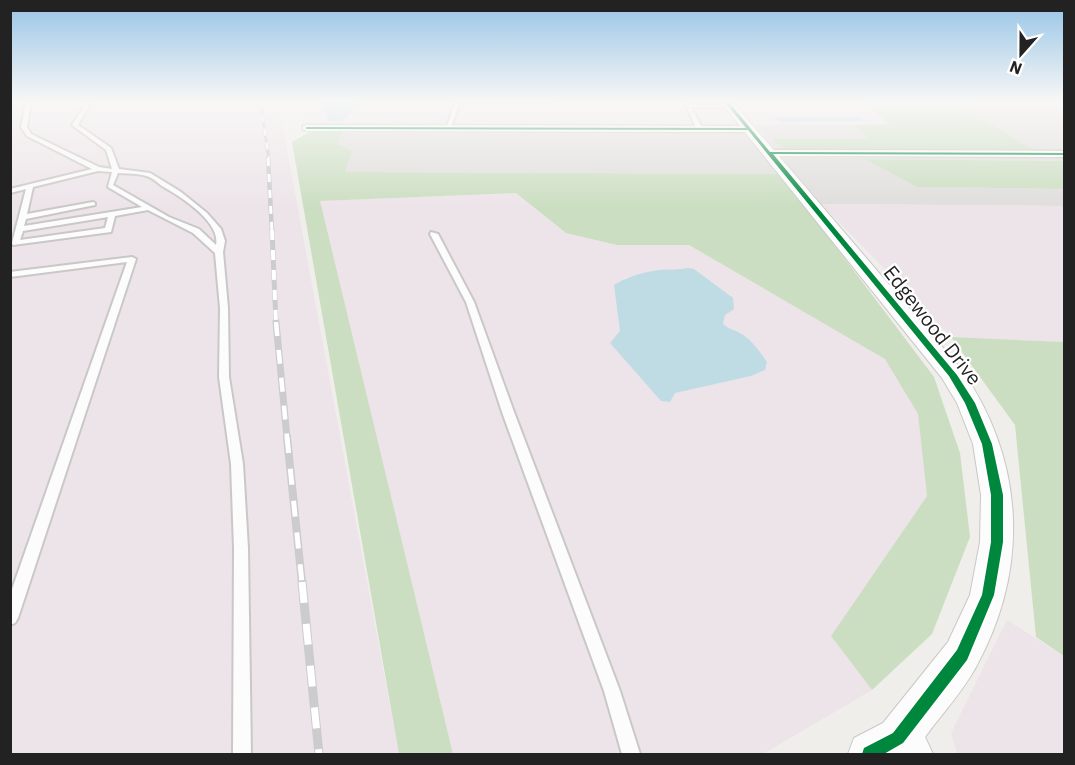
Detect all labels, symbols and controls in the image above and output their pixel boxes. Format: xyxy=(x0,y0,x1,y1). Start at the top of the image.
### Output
north arrow xyxy=(991,24,1051,84)
text: N xyxy=(1007,57,1025,79)
street label: Edgewood Drive xyxy=(878,260,988,390)

